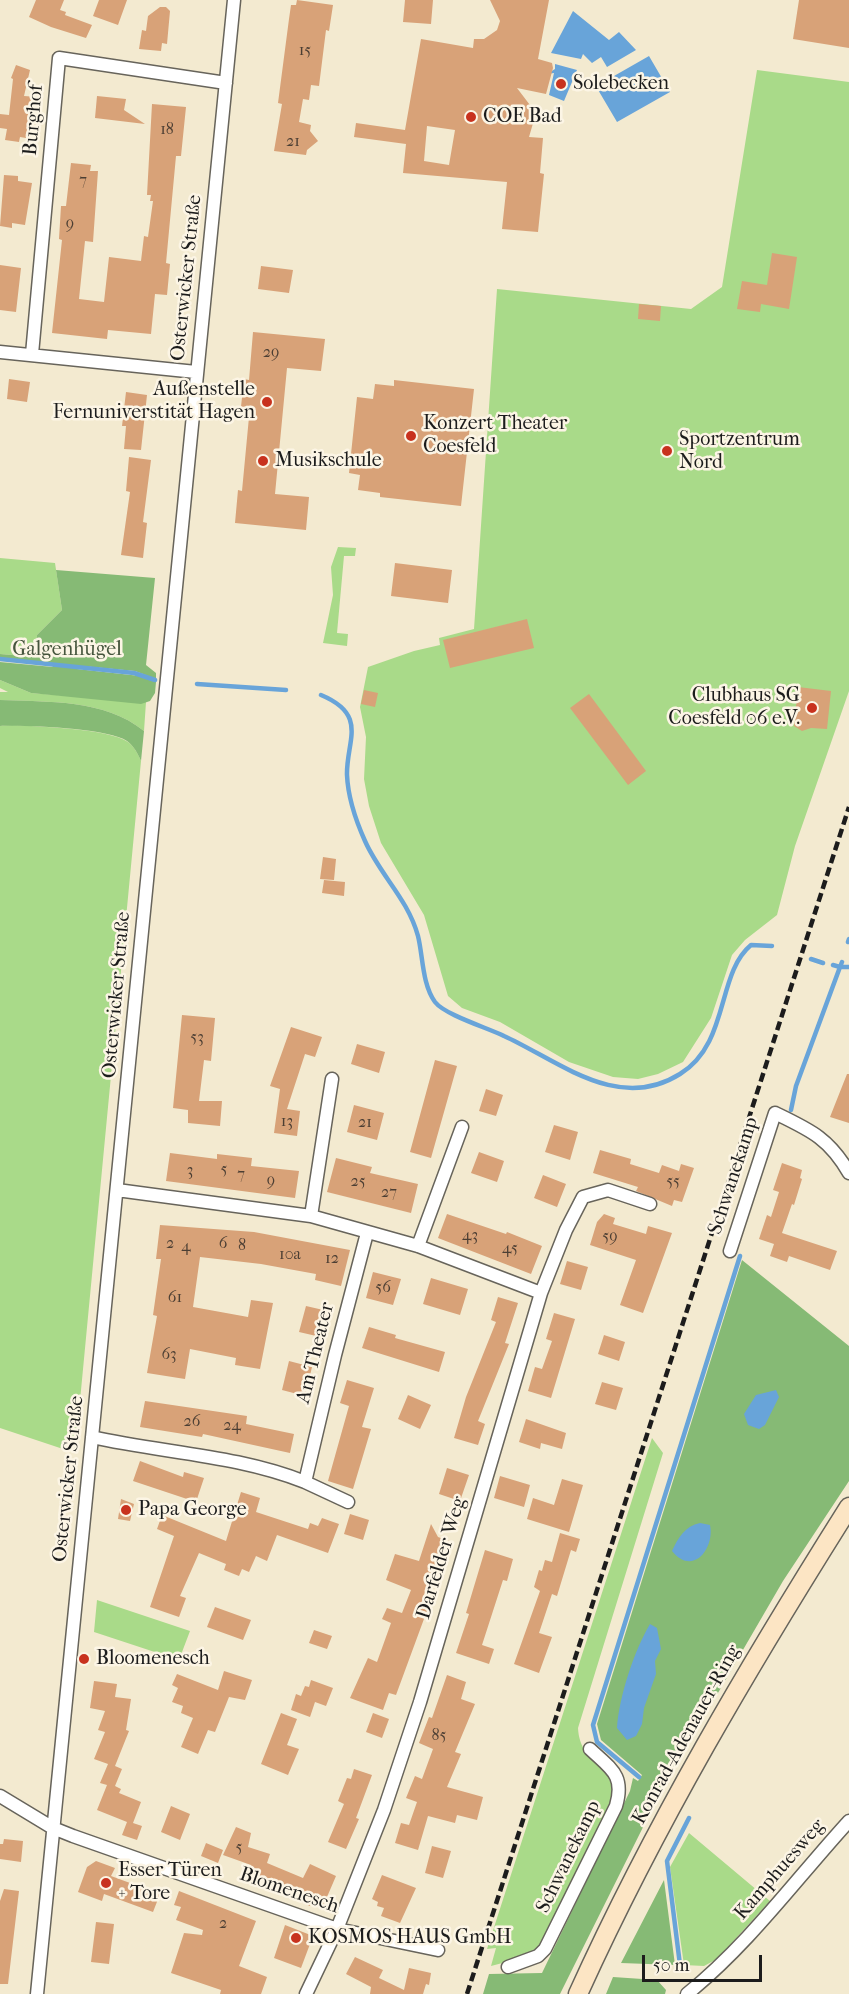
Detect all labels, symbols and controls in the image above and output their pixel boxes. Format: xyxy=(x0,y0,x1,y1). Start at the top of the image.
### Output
house number: 15 xyxy=(299,41,311,61)
place label: Solebecken xyxy=(573,72,669,96)
marker: Solebecken xyxy=(554,77,568,91)
street label: Burghof xyxy=(19,84,49,156)
place label: COE Bad xyxy=(483,105,562,129)
marker: COE Bad xyxy=(464,110,478,124)
house number: 18 xyxy=(160,120,174,140)
house number: 21 xyxy=(286,132,300,152)
house number: 7 xyxy=(79,171,87,191)
street label: Osterwicker Straße xyxy=(166,194,208,362)
house number: 9 xyxy=(66,214,74,234)
house number: 29 xyxy=(263,343,279,363)
place label: Außenstelle Fernuniverstität Hagen xyxy=(53,378,255,425)
marker: Außenstelle Fernuniverstität Hagen xyxy=(260,395,274,409)
place label: Konzert Theater Coesfeld xyxy=(423,412,567,459)
place label: Sportzentrum Nord xyxy=(679,428,800,475)
marker: Konzert Theater Coesfeld xyxy=(404,429,418,443)
marker: Sportzentrum Nord xyxy=(660,444,674,458)
place label: Musikschule xyxy=(275,449,382,473)
marker: Musikschule xyxy=(256,454,270,468)
park label: Galgenhügel xyxy=(12,638,122,662)
place label: Clubhaus SG Coesfeld 06 e.V. xyxy=(668,684,800,731)
marker: Clubhaus SG Coesfeld 06 e.V. xyxy=(805,701,819,715)
street label: Osterwicker Straße xyxy=(98,911,136,1079)
house number: 53 xyxy=(190,1028,204,1048)
house number: 13 xyxy=(281,1112,293,1132)
house number: 21 xyxy=(358,1113,372,1133)
street label: Schwanekamp xyxy=(704,1114,764,1238)
house number: 5 xyxy=(221,1160,227,1180)
house number: 3 xyxy=(187,1161,193,1181)
house number: 7 xyxy=(237,1165,245,1185)
house number: 9 xyxy=(267,1171,275,1191)
house number: 25 xyxy=(350,1172,366,1192)
house number: 55 xyxy=(666,1172,680,1192)
house number: 27 xyxy=(381,1183,397,1203)
house number: 43 xyxy=(462,1226,478,1246)
house number: 59 xyxy=(602,1227,618,1247)
house number: 2 xyxy=(166,1234,174,1254)
house number: 6 xyxy=(219,1234,227,1254)
house number: 8 xyxy=(238,1236,246,1256)
house number: 4 xyxy=(181,1237,191,1257)
house number: 45 xyxy=(502,1239,518,1259)
house number: 10a xyxy=(279,1245,301,1265)
house number: 12 xyxy=(325,1249,339,1269)
house number: 56 xyxy=(375,1278,391,1298)
house number: 61 xyxy=(168,1288,182,1308)
street label: Am Theater xyxy=(292,1300,340,1406)
house number: 63 xyxy=(161,1345,177,1365)
street label: Osterwicker Straße xyxy=(48,1395,90,1563)
house number: 26 xyxy=(184,1412,200,1432)
house number: 24 xyxy=(223,1416,241,1436)
street label: Darfelder Weg xyxy=(412,1494,472,1622)
place label: Papa George xyxy=(138,1498,247,1522)
marker: Papa George xyxy=(119,1503,133,1517)
street label: Konrad-Adenauer-Ring xyxy=(628,1641,746,1829)
place label: Bloomenesch xyxy=(96,1647,210,1671)
marker: Bloomenesch xyxy=(77,1652,91,1666)
house number: 85 xyxy=(432,1726,446,1746)
street label: Schwanekamp xyxy=(531,1797,607,1917)
street label: Kamphuesweg xyxy=(730,1815,830,1925)
house number: 5 xyxy=(236,1838,242,1858)
place label: Esser Türen + Tore xyxy=(118,1859,222,1906)
street label: Blomenesch xyxy=(236,1863,342,1919)
marker: Esser Türen + Tore xyxy=(99,1876,113,1890)
house number: 2 xyxy=(219,1914,227,1934)
place label: KOSMOS HAUS GmbH xyxy=(308,1926,512,1950)
marker: KOSMOS HAUS GmbH xyxy=(289,1931,303,1945)
scale bar xyxy=(645,1943,765,1981)
text: 50 m xyxy=(653,1955,689,1976)

